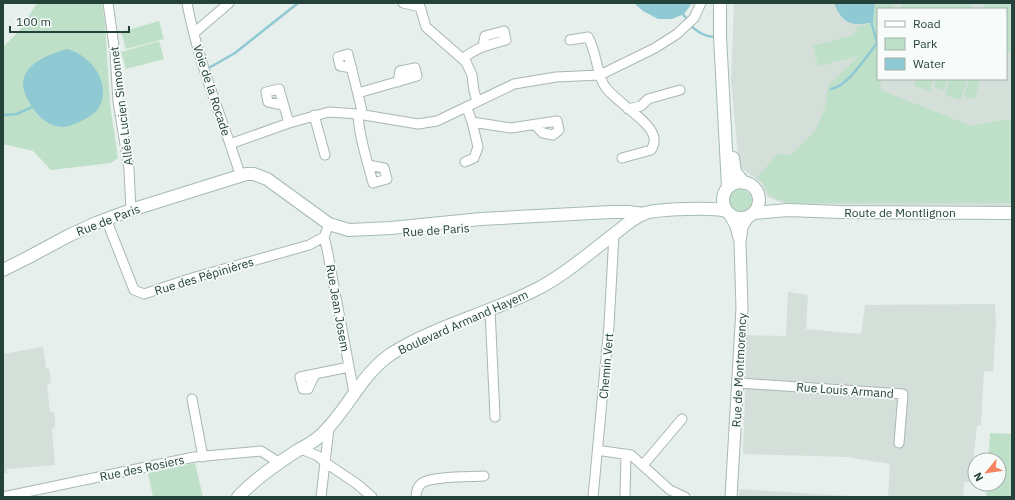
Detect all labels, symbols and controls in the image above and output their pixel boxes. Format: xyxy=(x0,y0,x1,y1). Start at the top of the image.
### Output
scale bar xyxy=(10,8,129,34)
legend xyxy=(877,8,1007,80)
text: 100 m xyxy=(16,14,51,29)
text: Road xyxy=(913,16,941,31)
text: Park xyxy=(913,36,938,51)
street label: Voie de la Rocade xyxy=(190,42,234,138)
street label: Allée Lucien Simonnet xyxy=(106,46,136,166)
text: Water xyxy=(913,56,946,71)
street label: Rue de Paris xyxy=(74,201,142,239)
street label: Route de Montlignon xyxy=(844,205,956,220)
street label: Rue de Paris xyxy=(402,220,470,240)
street label: Rue des Pépinières xyxy=(153,254,256,298)
street label: Rue Jean Josem xyxy=(323,263,353,353)
street label: Boulevard Armand Hayem xyxy=(396,286,530,358)
street label: Rue de Montmorency xyxy=(729,312,749,428)
street label: Chemin Vert xyxy=(596,332,616,400)
street label: Rue Louis Armand xyxy=(796,379,894,401)
street label: Rue des Rosiers xyxy=(98,452,186,484)
north arrow xyxy=(967,452,1007,492)
text: N xyxy=(970,470,986,484)

